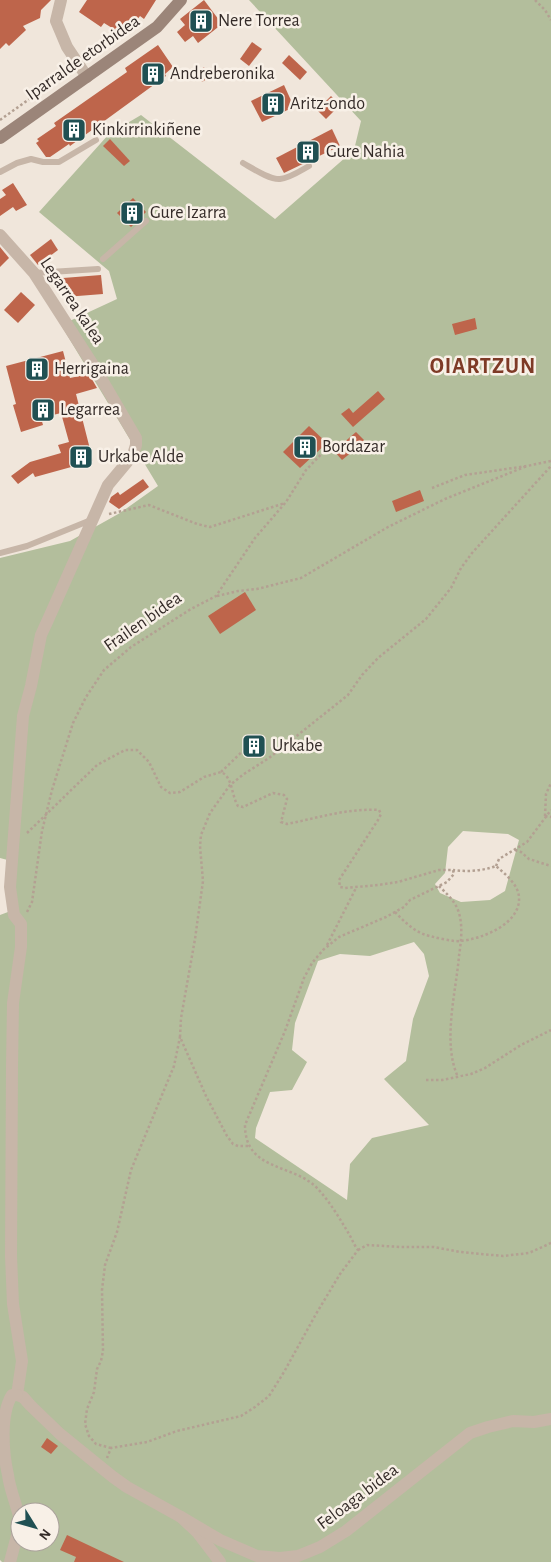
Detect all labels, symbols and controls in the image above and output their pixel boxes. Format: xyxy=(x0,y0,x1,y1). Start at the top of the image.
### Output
building icon: Nere Torrea xyxy=(188,8,214,34)
street label: Iparralde etorbidea xyxy=(23,12,143,104)
place label: Nere Torrea xyxy=(218,12,300,30)
building icon: Andreberonika xyxy=(140,61,166,87)
place label: Andreberonika xyxy=(170,65,275,83)
building icon: Aritz-ondo xyxy=(260,91,286,117)
place label: Aritz-ondo xyxy=(290,95,365,113)
building icon: Kinkirrinkiñene xyxy=(61,117,87,143)
place label: Kinkirrinkiñene xyxy=(92,121,201,139)
building icon: Gure Nahia xyxy=(295,139,321,165)
place label: Gure Nahia xyxy=(326,143,405,161)
building icon: Gure Izarra xyxy=(119,200,145,226)
place label: Gure Izarra xyxy=(150,204,227,222)
street label: Legarrea kalea xyxy=(36,254,108,348)
district label: OIARTZUN xyxy=(430,355,536,377)
building icon: Herrigaina xyxy=(24,356,50,382)
place label: Herrigaina xyxy=(54,360,129,378)
building icon: Legarrea xyxy=(30,397,56,423)
place label: Legarrea xyxy=(60,401,120,419)
building icon: Bordazar xyxy=(292,434,318,460)
place label: Bordazar xyxy=(322,438,385,456)
building icon: Urkabe Alde xyxy=(68,444,94,470)
place label: Urkabe Alde xyxy=(98,448,184,466)
street label: Frailen bidea xyxy=(101,589,185,655)
building icon: Urkabe xyxy=(241,733,267,759)
place label: Urkabe xyxy=(272,737,322,755)
street label: Feloaga bidea xyxy=(314,1461,402,1533)
north arrow xyxy=(10,1502,60,1552)
text: N xyxy=(36,1526,53,1542)

